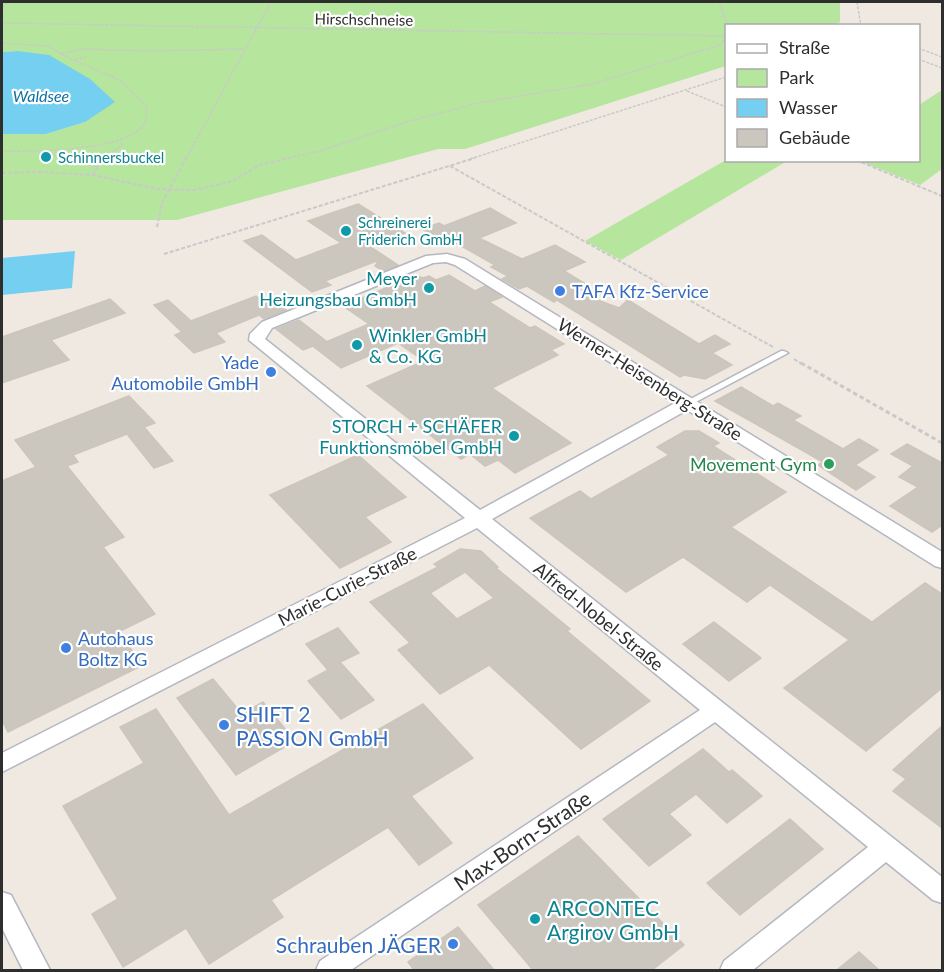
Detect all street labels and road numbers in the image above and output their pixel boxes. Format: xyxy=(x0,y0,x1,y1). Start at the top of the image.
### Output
street label: Hirschschneise xyxy=(314,9,414,29)
street label: Werner-Heisenberg-Straße xyxy=(554,313,746,445)
street label: Marie-Curie-Straße xyxy=(274,542,420,630)
street label: Alfred-Nobel-Straße xyxy=(530,557,668,675)
street label: Max-Born-Straße xyxy=(449,785,595,895)

